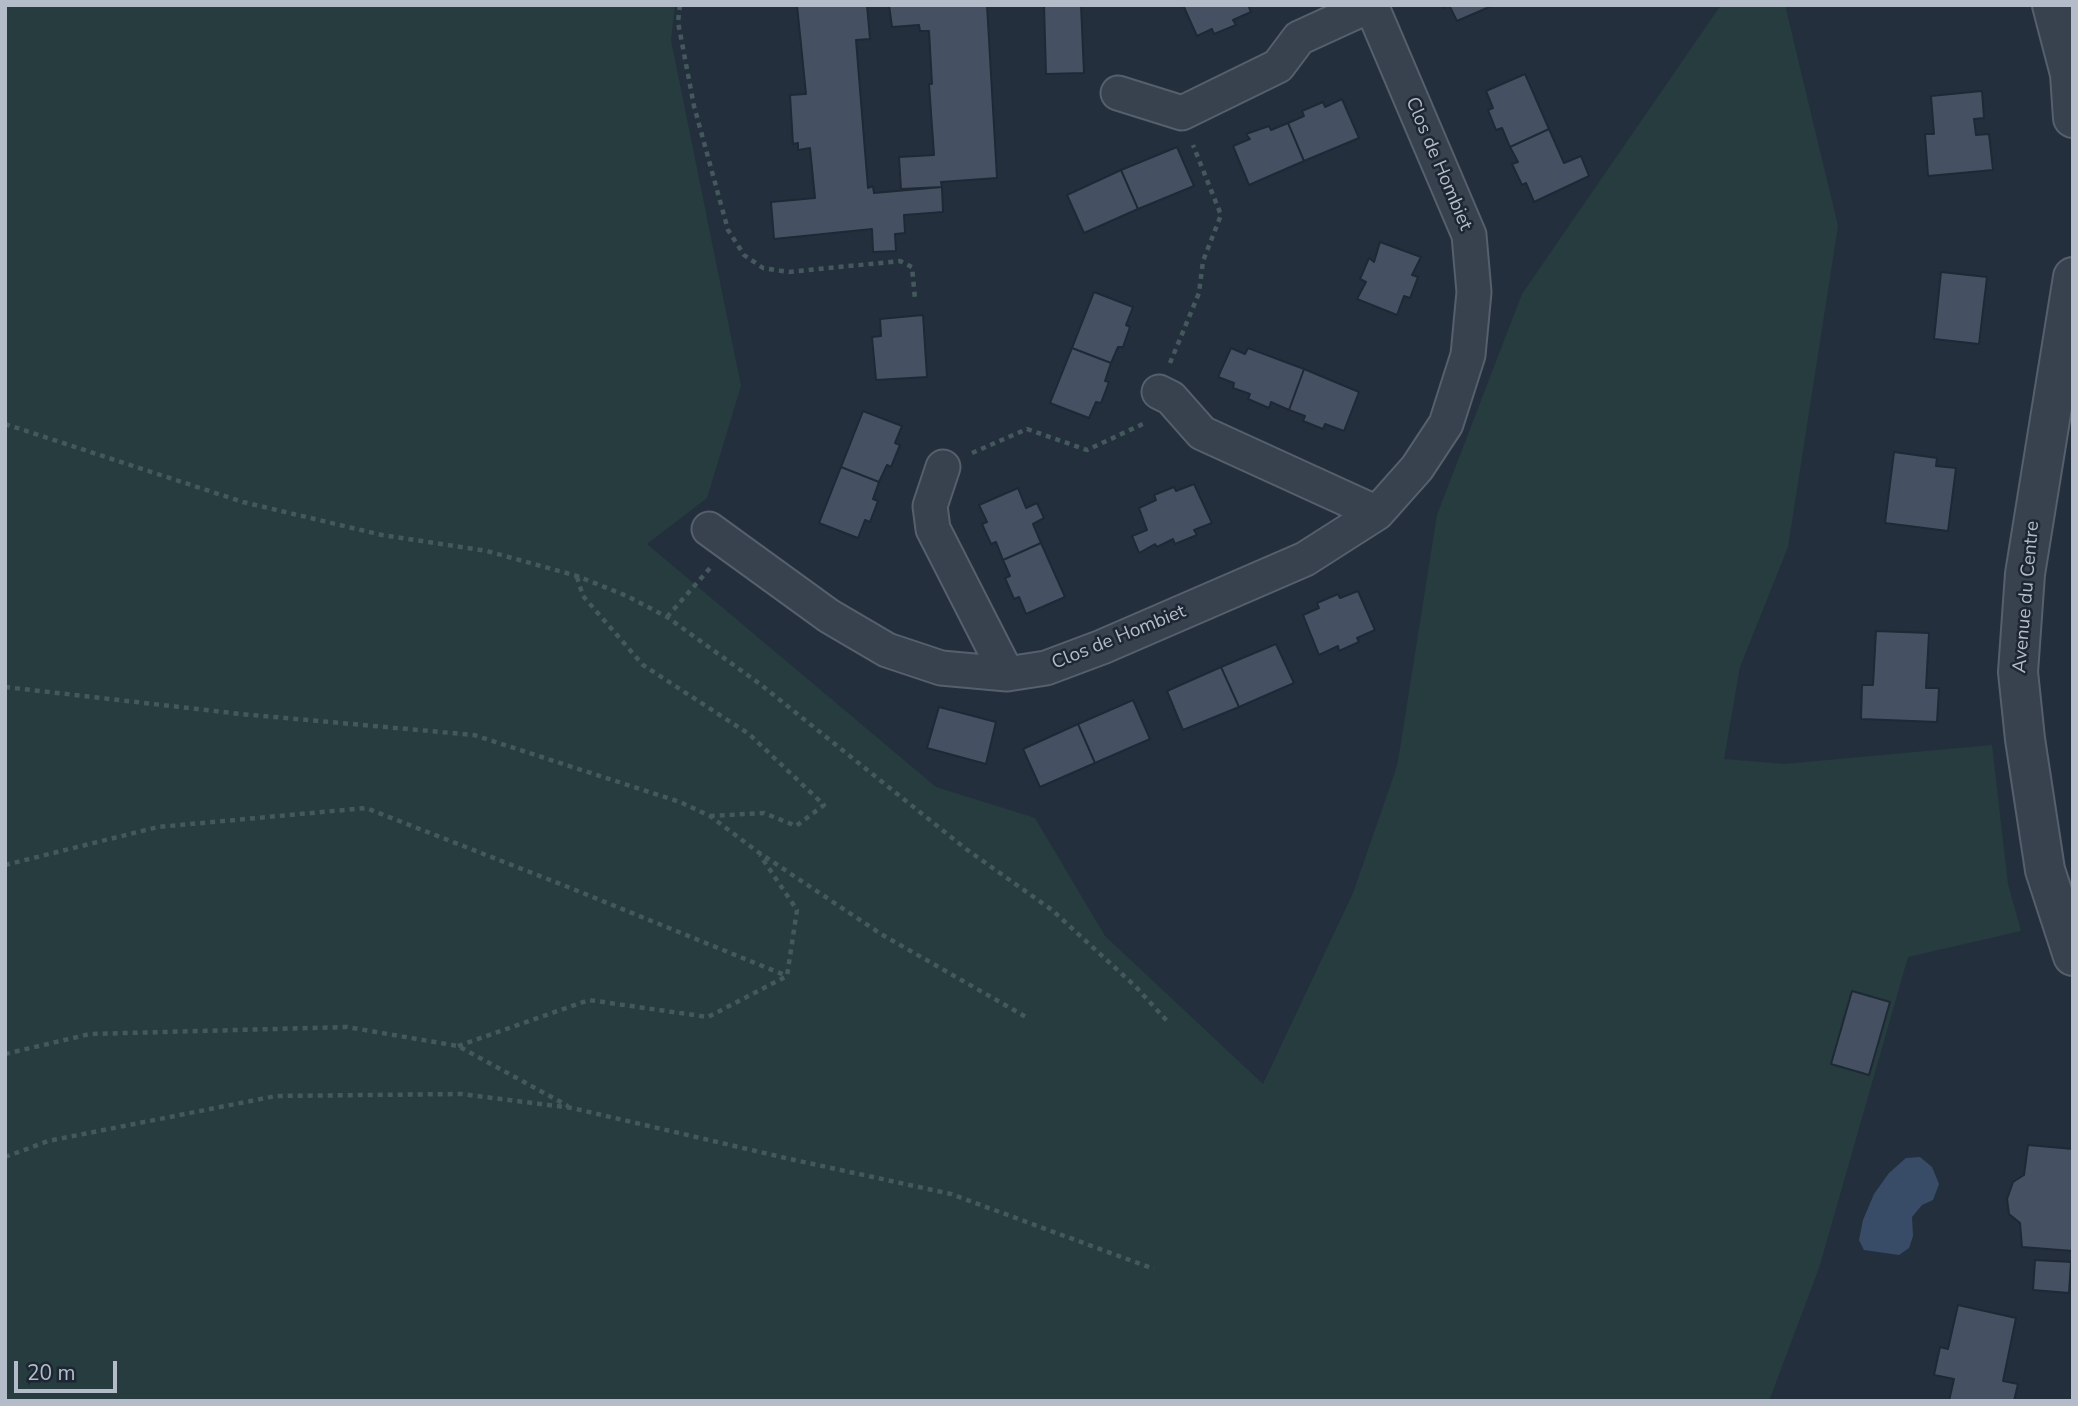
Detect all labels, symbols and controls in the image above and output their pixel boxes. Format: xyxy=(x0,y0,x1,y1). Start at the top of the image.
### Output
street label: Clos de Hombiet xyxy=(1400,94,1476,234)
street label: Avenue du Centre xyxy=(2009,520,2045,674)
street label: Clos de Hombiet xyxy=(1049,601,1189,675)
scale bar xyxy=(18,1346,121,1390)
text: 20 m xyxy=(27,1359,76,1387)

